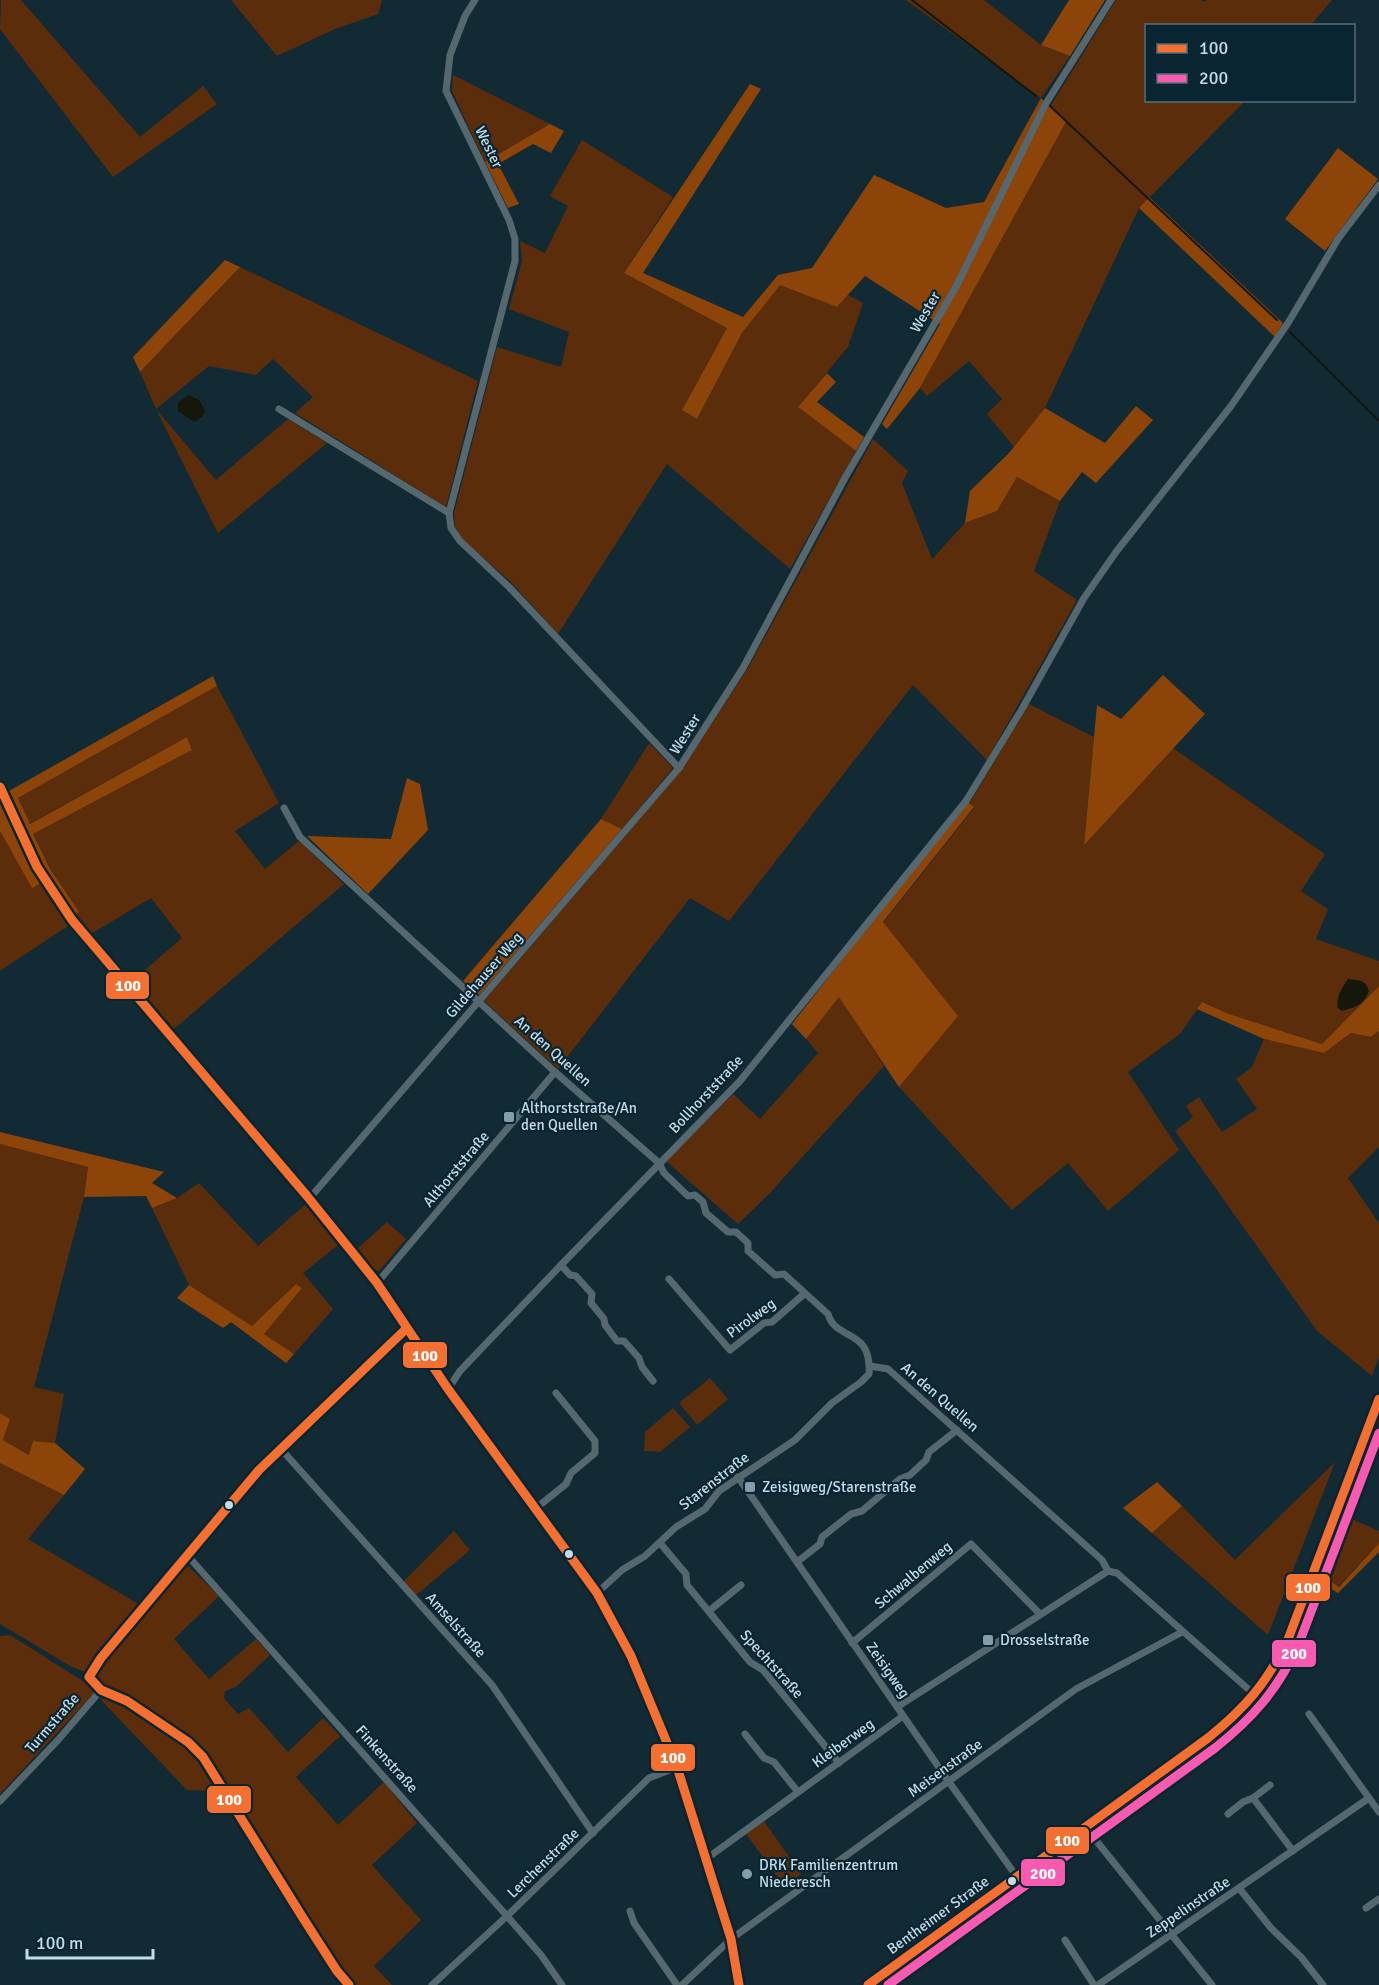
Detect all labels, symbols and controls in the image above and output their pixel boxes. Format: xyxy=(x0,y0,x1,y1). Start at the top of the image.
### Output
legend xyxy=(1145,24,1355,102)
text: 100 xyxy=(1199,37,1228,59)
text: 200 xyxy=(1199,67,1228,89)
street label: Wester xyxy=(471,123,507,171)
street label: Wester xyxy=(906,288,944,336)
street label: Wester xyxy=(666,710,705,758)
street label: Gildehauser Weg xyxy=(442,928,526,1022)
line badge: 100 xyxy=(105,971,150,1000)
text: 100 xyxy=(115,976,141,996)
street label: An den Quellen xyxy=(511,1012,595,1090)
street label: Bollhorststraße xyxy=(665,1051,747,1137)
place label: Althorststraße/An den Quellen xyxy=(521,1099,637,1134)
marker: Althorststraße/An den Quellen xyxy=(502,1110,516,1124)
street label: Althorststraße xyxy=(419,1127,493,1211)
street label: Pirolweg xyxy=(723,1294,779,1342)
line badge: 100 xyxy=(402,1341,448,1369)
text: 100 xyxy=(412,1346,438,1366)
street label: An den Quellen xyxy=(897,1358,983,1436)
street label: Starenstraße xyxy=(675,1448,753,1514)
place label: Zeisigweg/Starenstraße xyxy=(762,1478,916,1496)
marker: Zeisigweg/Starenstraße xyxy=(743,1480,757,1494)
unlabelled marker xyxy=(223,1499,235,1511)
street label: Schwalbenweg xyxy=(871,1537,955,1613)
unlabelled marker xyxy=(563,1548,575,1560)
line badge: 100 xyxy=(1285,1573,1331,1602)
text: 100 xyxy=(1295,1578,1321,1598)
street label: Amselstraße xyxy=(422,1589,490,1661)
street label: Spechtstraße xyxy=(737,1626,807,1702)
place label: Drosselstraße xyxy=(1000,1631,1090,1649)
marker: Drosselstraße xyxy=(981,1633,995,1647)
street label: Zeisigweg xyxy=(862,1639,914,1702)
line badge: 200 xyxy=(1271,1639,1317,1668)
text: 200 xyxy=(1281,1644,1307,1664)
street label: Turmstraße xyxy=(21,1689,83,1757)
street label: Kleiberweg xyxy=(809,1714,878,1771)
street label: Finkenstraße xyxy=(352,1721,422,1797)
street label: Meisenstraße xyxy=(904,1735,986,1801)
line badge: 100 xyxy=(650,1743,696,1772)
text: 100 xyxy=(660,1748,686,1768)
line badge: 100 xyxy=(206,1785,252,1814)
text: 100 xyxy=(216,1790,242,1810)
street label: Lerchenstraße xyxy=(503,1824,583,1902)
line badge: 100 xyxy=(1045,1826,1090,1855)
text: 100 xyxy=(1054,1831,1080,1851)
place label: DRK Familienzentrum Niederesch xyxy=(759,1856,898,1891)
line badge: 200 xyxy=(1020,1858,1066,1887)
text: 200 xyxy=(1030,1864,1056,1884)
marker: DRK Familienzentrum Niederesch xyxy=(740,1867,754,1881)
street label: Bentheimer Straße xyxy=(884,1872,992,1958)
street label: Zeppelinstraße xyxy=(1143,1872,1233,1942)
unlabelled marker xyxy=(1006,1875,1018,1887)
scale bar xyxy=(27,1922,153,1960)
text: 100 m xyxy=(36,1932,83,1954)

